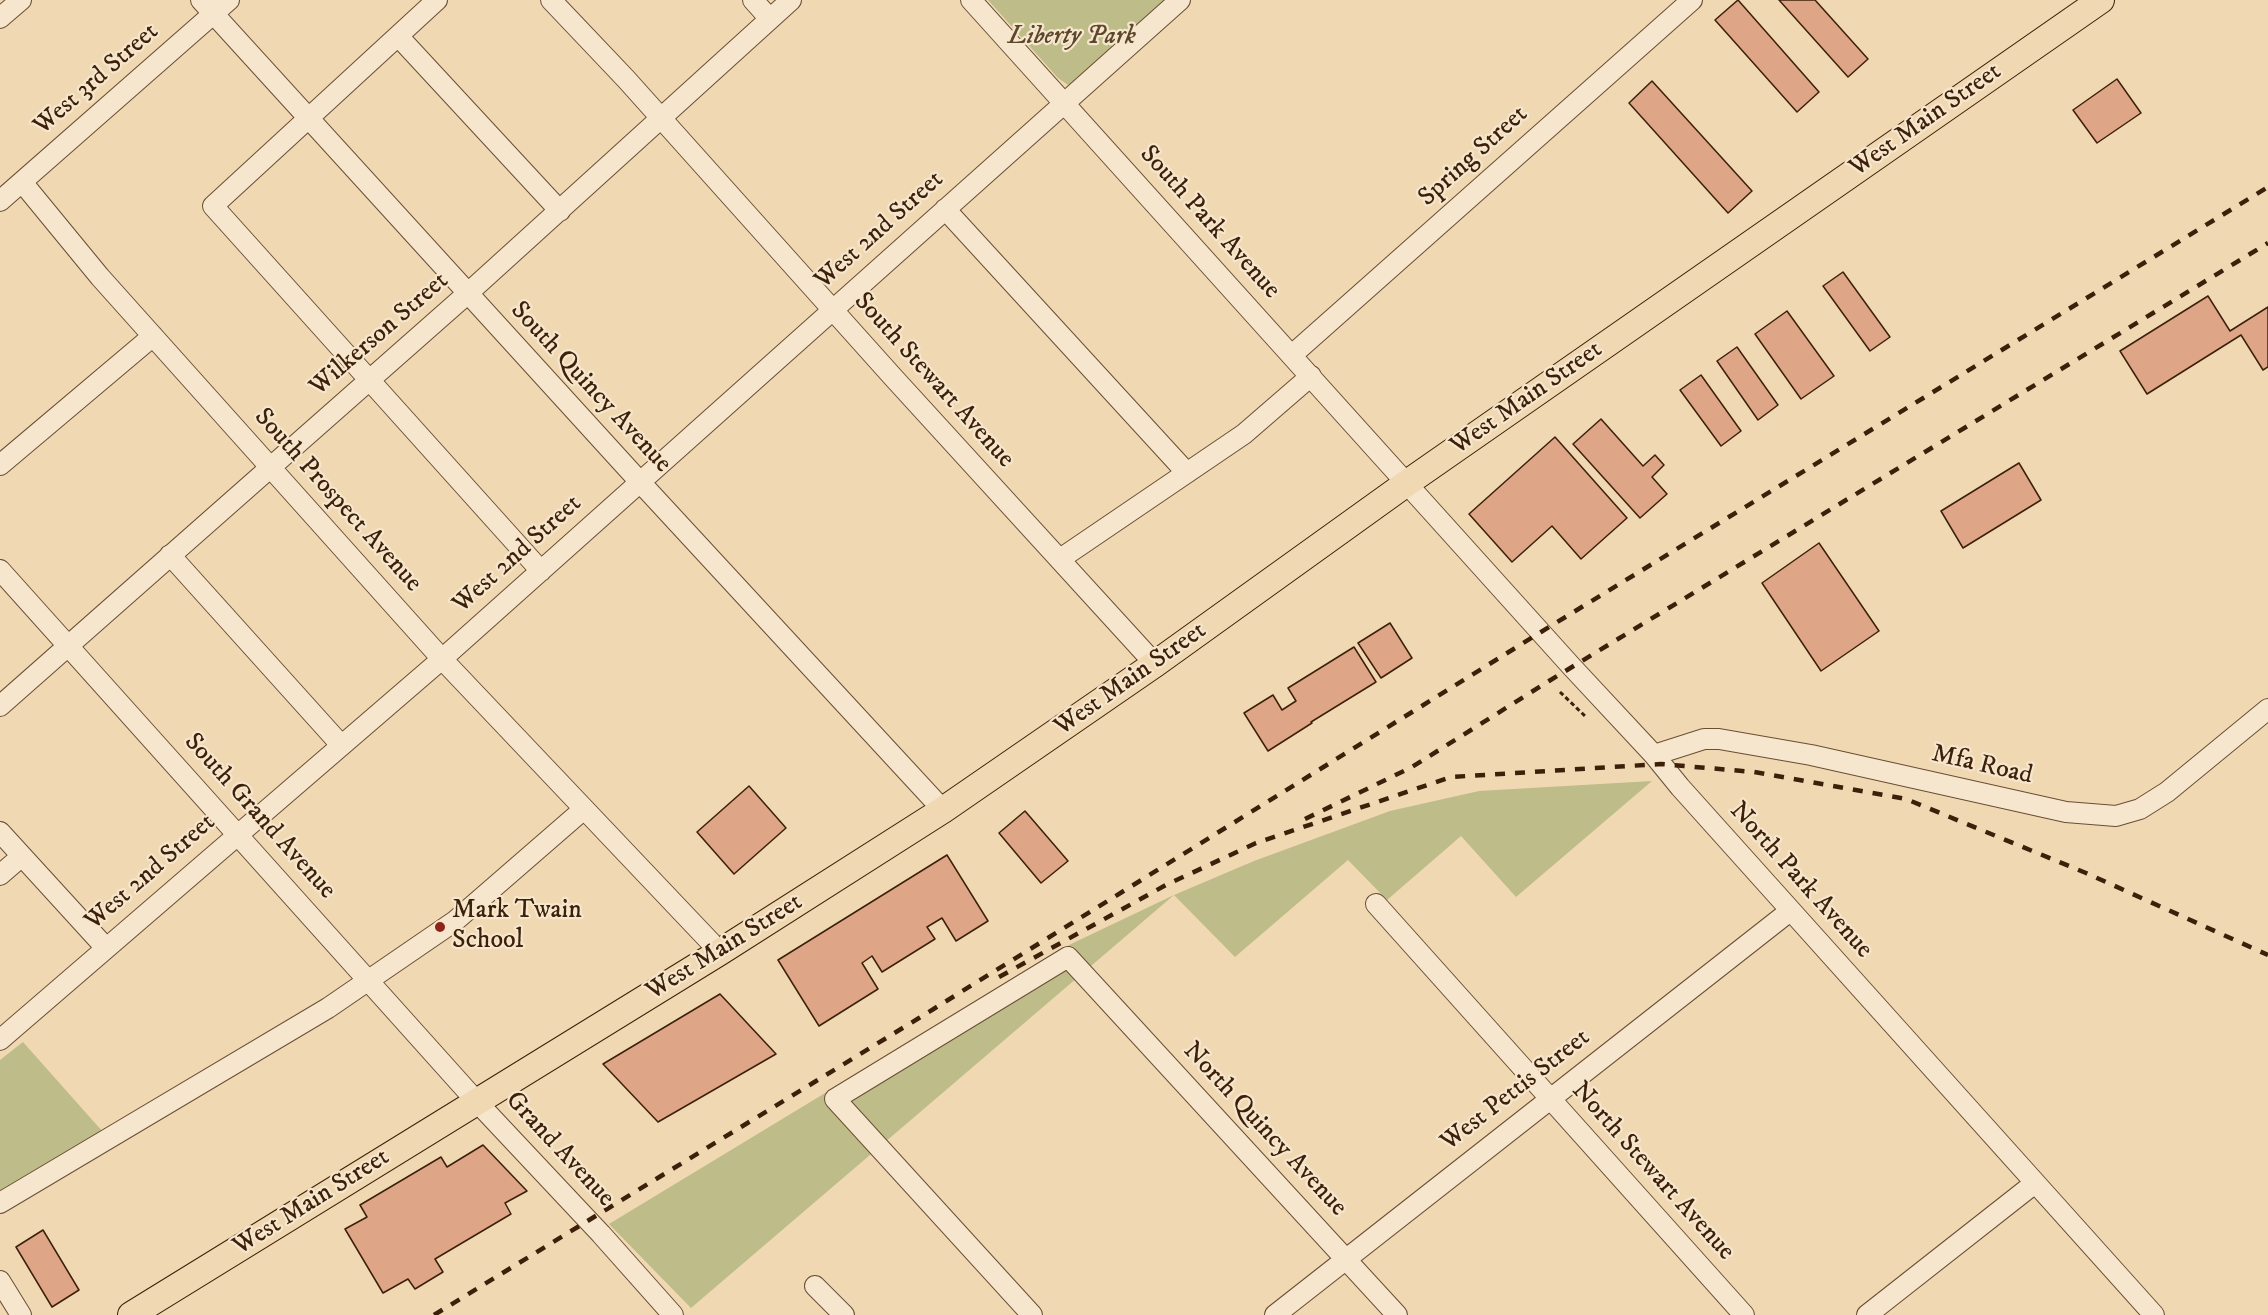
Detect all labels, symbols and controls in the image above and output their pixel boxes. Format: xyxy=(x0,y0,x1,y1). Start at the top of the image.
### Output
street label: West 3rd Street xyxy=(28,17,166,143)
park label: Liberty Park xyxy=(1008,22,1136,54)
street label: West Main Street xyxy=(1844,57,2008,185)
street label: Spring Street xyxy=(1413,100,1535,214)
street label: South Park Avenue xyxy=(1132,140,1286,306)
street label: West 2nd Street xyxy=(809,165,951,297)
street label: Wilkerson Street xyxy=(304,266,456,404)
street label: South Stewart Avenue xyxy=(846,287,1020,475)
street label: South Quincy Avenue xyxy=(503,296,677,480)
street label: West Main Street xyxy=(1445,335,1609,463)
street label: South Prospect Avenue xyxy=(246,403,428,599)
street label: West 2nd Street xyxy=(447,489,589,621)
street label: West Main Street xyxy=(1049,616,1213,744)
street label: South Grand Avenue xyxy=(176,728,342,906)
street label: Mfa Road xyxy=(1929,739,2035,793)
street label: North Park Avenue xyxy=(1722,796,1878,966)
street label: West 2nd Street xyxy=(80,808,222,938)
street label: West Main Street xyxy=(641,888,809,1008)
place label: Mark Twain School xyxy=(452,896,582,958)
marker: Mark Twain School xyxy=(433,920,447,934)
street label: West Pettis Street xyxy=(1435,1023,1597,1159)
street label: North Quincy Avenue xyxy=(1175,1036,1353,1224)
street label: North Stewart Avenue xyxy=(1564,1076,1740,1268)
street label: Grand Avenue xyxy=(498,1086,620,1214)
street label: West Main Street xyxy=(228,1143,396,1263)

